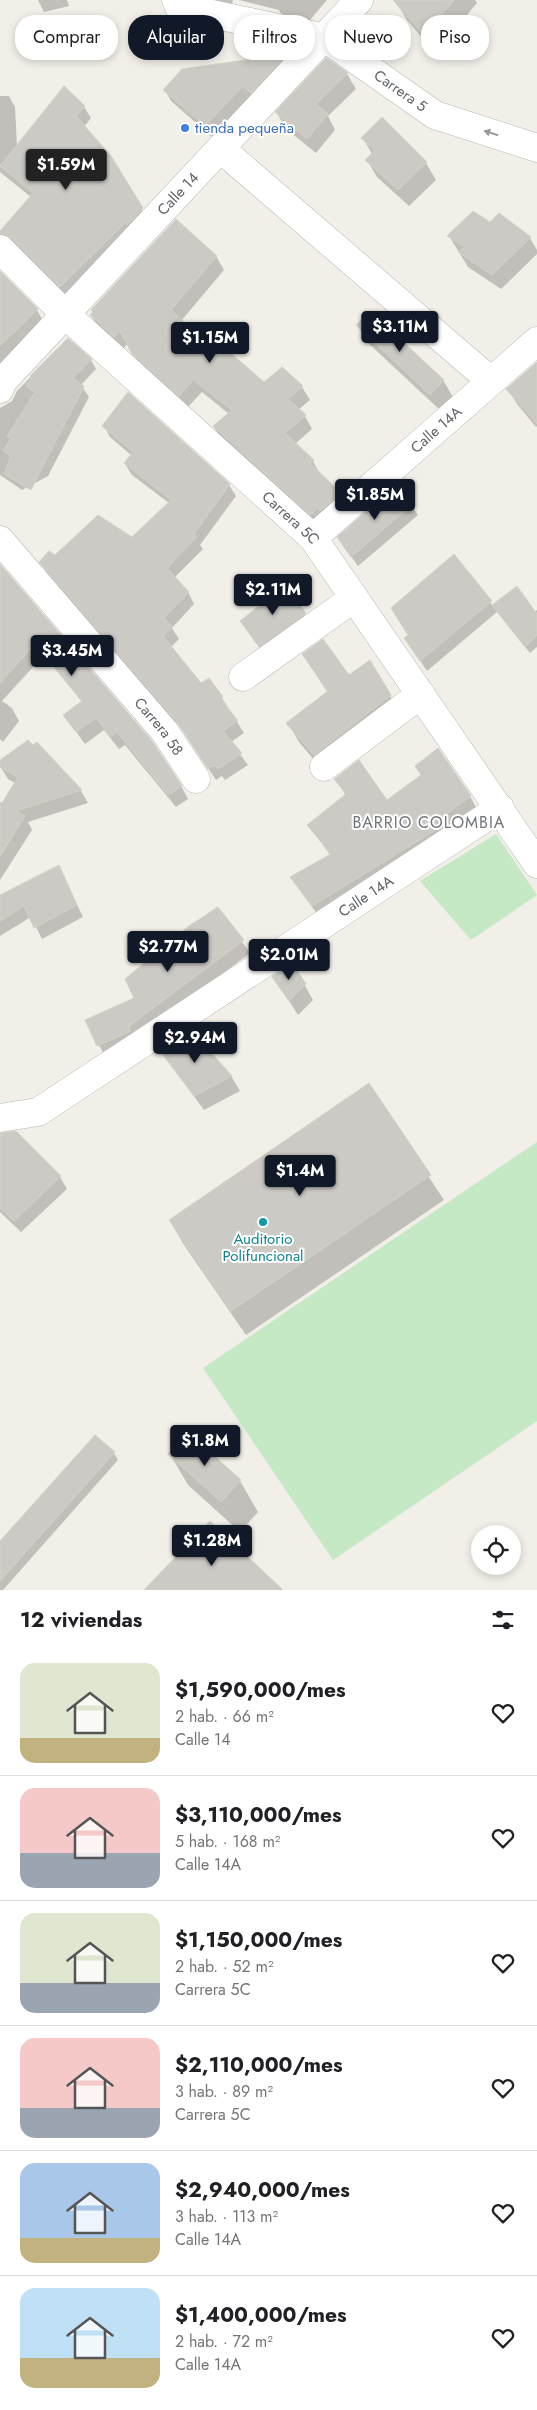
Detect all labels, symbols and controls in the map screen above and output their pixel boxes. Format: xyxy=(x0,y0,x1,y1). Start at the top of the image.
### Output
chip: Comprar xyxy=(15,15,118,60)
chip: Alquilar xyxy=(128,15,224,60)
chip: Filtros xyxy=(234,15,315,60)
chip: Nuevo xyxy=(325,15,411,60)
chip: Piso xyxy=(421,15,489,60)
street label: Carrera 5 xyxy=(369,64,432,117)
place label: tienda pequeña xyxy=(195,117,294,139)
marker: tienda pequeña xyxy=(179,122,191,134)
one-way arrow xyxy=(483,129,498,137)
pin: $1.59M xyxy=(25,148,107,191)
text: $1.59M xyxy=(37,153,95,176)
street label: Calle 14 xyxy=(152,167,204,220)
pin: $3.11M xyxy=(359,310,441,353)
text: $3.11M xyxy=(372,315,428,338)
pin: $1.15M xyxy=(169,322,251,364)
text: $1.15M xyxy=(182,326,238,349)
street label: Calle 14A xyxy=(406,401,467,458)
pin: $1.85M xyxy=(334,478,416,521)
text: $1.85M xyxy=(346,483,404,506)
street label: Carrera 5C xyxy=(257,486,325,549)
pin: $2.11M xyxy=(232,574,314,616)
text: $2.11M xyxy=(245,578,301,601)
pin: $3.45M xyxy=(31,634,113,677)
text: $3.45M xyxy=(42,639,102,662)
street label: Carrera 58 xyxy=(129,693,189,760)
district label: BARRIO COLOMBIA xyxy=(353,811,505,834)
street label: Calle 14A xyxy=(334,870,398,922)
pin: $2.77M xyxy=(127,930,209,973)
text: $2.77M xyxy=(138,935,198,958)
pin: $2.01M xyxy=(248,938,330,981)
text: $2.01M xyxy=(260,943,318,966)
pin: $2.94M xyxy=(154,1022,236,1064)
text: $2.94M xyxy=(164,1026,226,1049)
pin: $1.4M xyxy=(265,1154,335,1197)
text: $1.4M xyxy=(276,1159,324,1182)
marker: Auditorio Polifuncional xyxy=(257,1216,269,1228)
place label: Auditorio Polifuncional xyxy=(222,1228,304,1267)
pin: $1.8M xyxy=(170,1424,240,1467)
text: $1.8M xyxy=(181,1429,229,1452)
pin: $1.28M xyxy=(171,1524,253,1567)
map controls xyxy=(471,1525,521,1575)
button: locate xyxy=(471,1525,521,1575)
text: $1.28M xyxy=(183,1529,241,1552)
text: 12 viviendas xyxy=(20,1605,142,1635)
icon: filters xyxy=(489,1606,517,1634)
text: $1,590,000/mes xyxy=(175,1675,346,1705)
icon: home xyxy=(60,1683,120,1743)
icon: heart xyxy=(489,1699,517,1727)
text: 2 hab. · 66 m² xyxy=(175,1705,274,1728)
text: Calle 14 xyxy=(175,1728,231,1751)
text: $3,110,000/mes xyxy=(175,1800,342,1830)
icon: home xyxy=(60,1808,120,1868)
icon: heart xyxy=(489,1824,517,1852)
text: 5 hab. · 168 m² xyxy=(175,1830,280,1853)
text: Calle 14A xyxy=(175,1853,241,1876)
text: $1,150,000/mes xyxy=(175,1925,342,1955)
icon: home xyxy=(60,1933,120,1993)
icon: heart xyxy=(489,1949,517,1977)
text: 2 hab. · 52 m² xyxy=(175,1955,273,1978)
text: Carrera 5C xyxy=(175,1978,251,2001)
text: $2,110,000/mes xyxy=(175,2050,343,2080)
icon: home xyxy=(60,2058,120,2118)
icon: heart xyxy=(489,2074,517,2102)
text: 3 hab. · 89 m² xyxy=(175,2080,273,2103)
text: Carrera 5C xyxy=(175,2103,251,2126)
text: $2,940,000/mes xyxy=(175,2175,350,2205)
icon: home xyxy=(60,2183,120,2243)
icon: heart xyxy=(489,2199,517,2227)
text: 3 hab. · 113 m² xyxy=(175,2205,278,2228)
text: Calle 14A xyxy=(175,2228,241,2251)
text: $1,400,000/mes xyxy=(175,2300,347,2330)
icon: home xyxy=(60,2308,120,2368)
icon: heart xyxy=(489,2324,517,2352)
text: 2 hab. · 72 m² xyxy=(175,2330,273,2353)
text: Calle 14A xyxy=(175,2353,241,2376)

